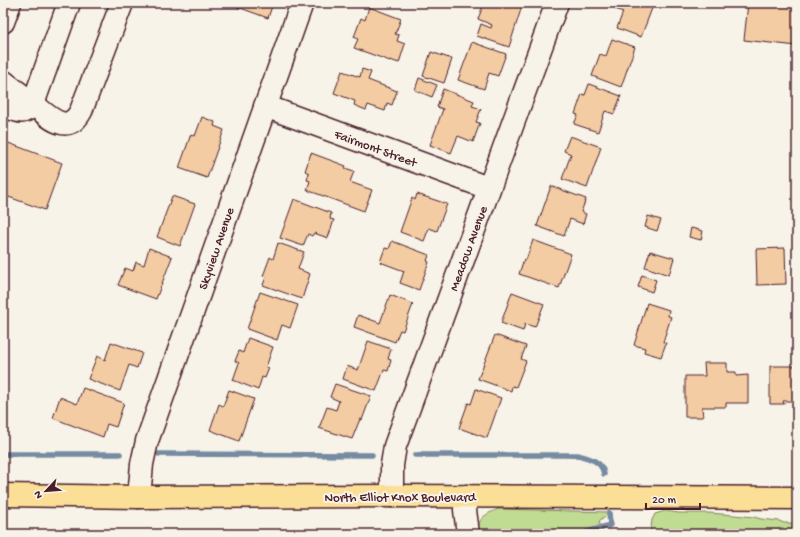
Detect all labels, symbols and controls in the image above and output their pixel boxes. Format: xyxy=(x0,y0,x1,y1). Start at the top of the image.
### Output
street label: Fairmont Street xyxy=(331,127,420,172)
street label: Meadow Avenue xyxy=(447,204,492,294)
street label: Skyview Avenue xyxy=(196,206,239,292)
north arrow xyxy=(26,471,66,511)
scale bar xyxy=(646,485,700,511)
text: N xyxy=(32,489,46,500)
street label: North Elliot Knox Boulevard xyxy=(324,491,477,506)
text: 20 m xyxy=(652,494,677,508)

